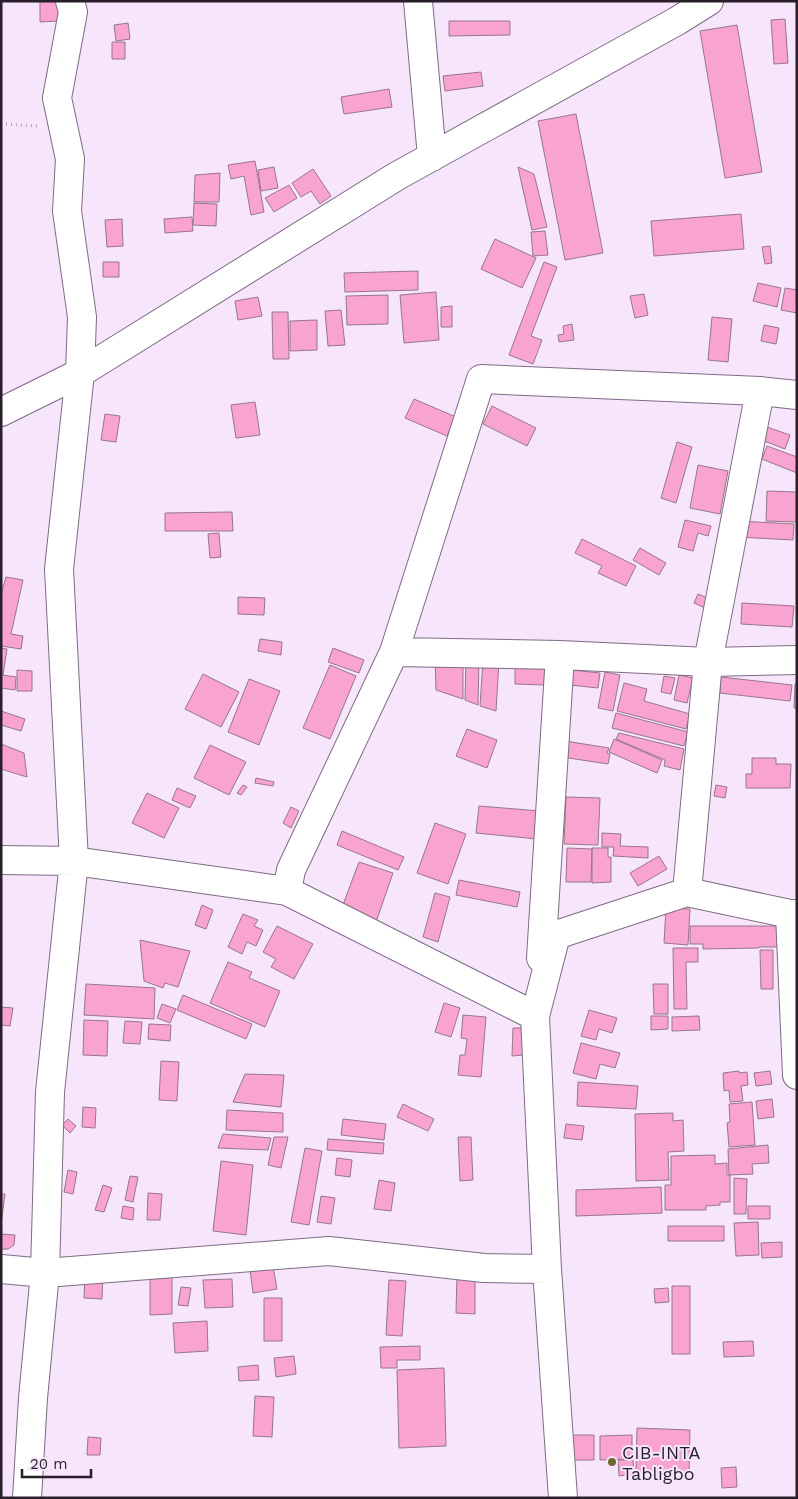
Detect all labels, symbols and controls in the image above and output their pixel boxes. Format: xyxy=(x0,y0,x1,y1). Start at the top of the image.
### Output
place label: CIB-INTA Tabligbo xyxy=(622,1442,700,1484)
scale bar xyxy=(22,1446,91,1478)
text: 20 m xyxy=(30,1455,68,1473)
marker: CIB-INTA Tabligbo xyxy=(606,1456,618,1468)

